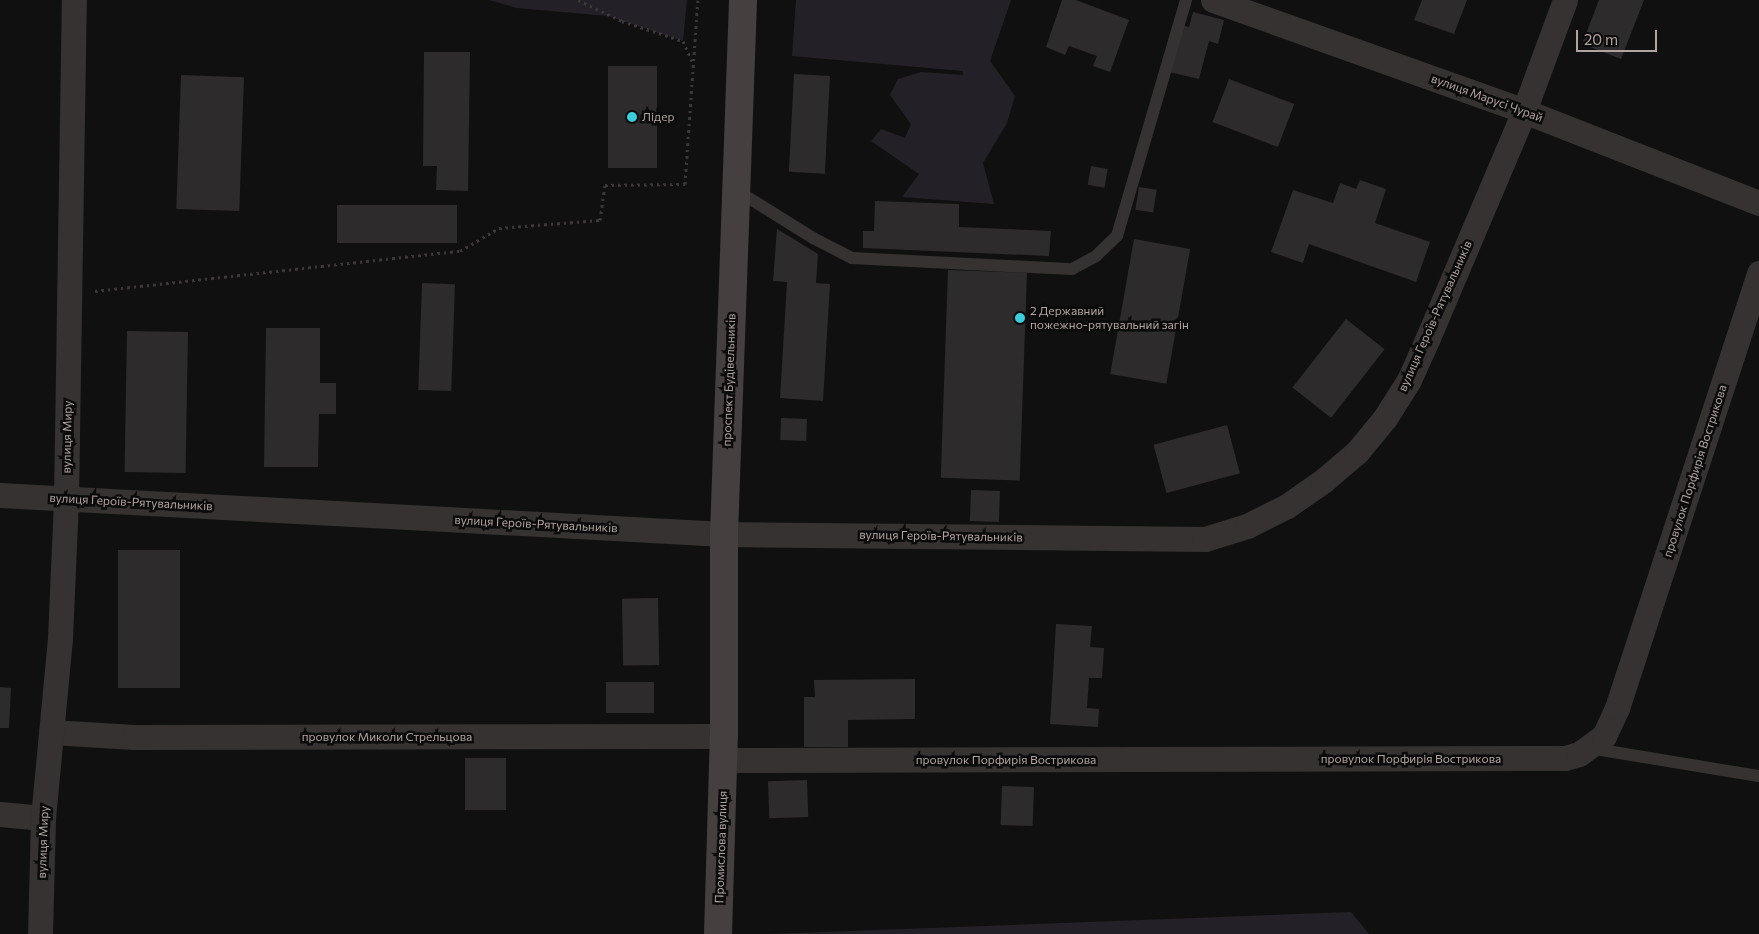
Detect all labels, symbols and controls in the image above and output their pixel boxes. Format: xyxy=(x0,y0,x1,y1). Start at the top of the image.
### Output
scale bar xyxy=(1579,20,1660,52)
text: 20 m xyxy=(1584,30,1618,48)
street label: вулиця Марусі Чурай xyxy=(1429,71,1545,125)
place label: Лідер xyxy=(642,110,674,124)
marker: Лідер xyxy=(626,111,638,123)
street label: вулиця Героїв-Рятувальників xyxy=(1395,238,1475,394)
place label: 2 Державний пожежно-рятувальний загін xyxy=(1030,304,1189,332)
marker: 2 Державний пожежно-рятувальний загін xyxy=(1014,312,1026,324)
street label: проспект Будівельників xyxy=(719,313,739,447)
street label: провулок Порфирія Вострикова xyxy=(1660,383,1730,559)
street label: вулиця Миру xyxy=(59,400,75,474)
street label: вулиця Героїв-Рятувальників xyxy=(49,491,213,513)
street label: вулиця Героїв-Рятувальників xyxy=(454,513,618,535)
street label: вулиця Героїв-Рятувальників xyxy=(859,527,1023,545)
street label: провулок Миколи Стрельцова xyxy=(302,730,472,744)
street label: провулок Порфирія Вострикова xyxy=(1321,752,1501,766)
street label: провулок Порфирія Вострикова xyxy=(916,753,1096,767)
street label: Промислова вулиця xyxy=(712,790,730,904)
street label: вулиця Миру xyxy=(35,805,51,879)

